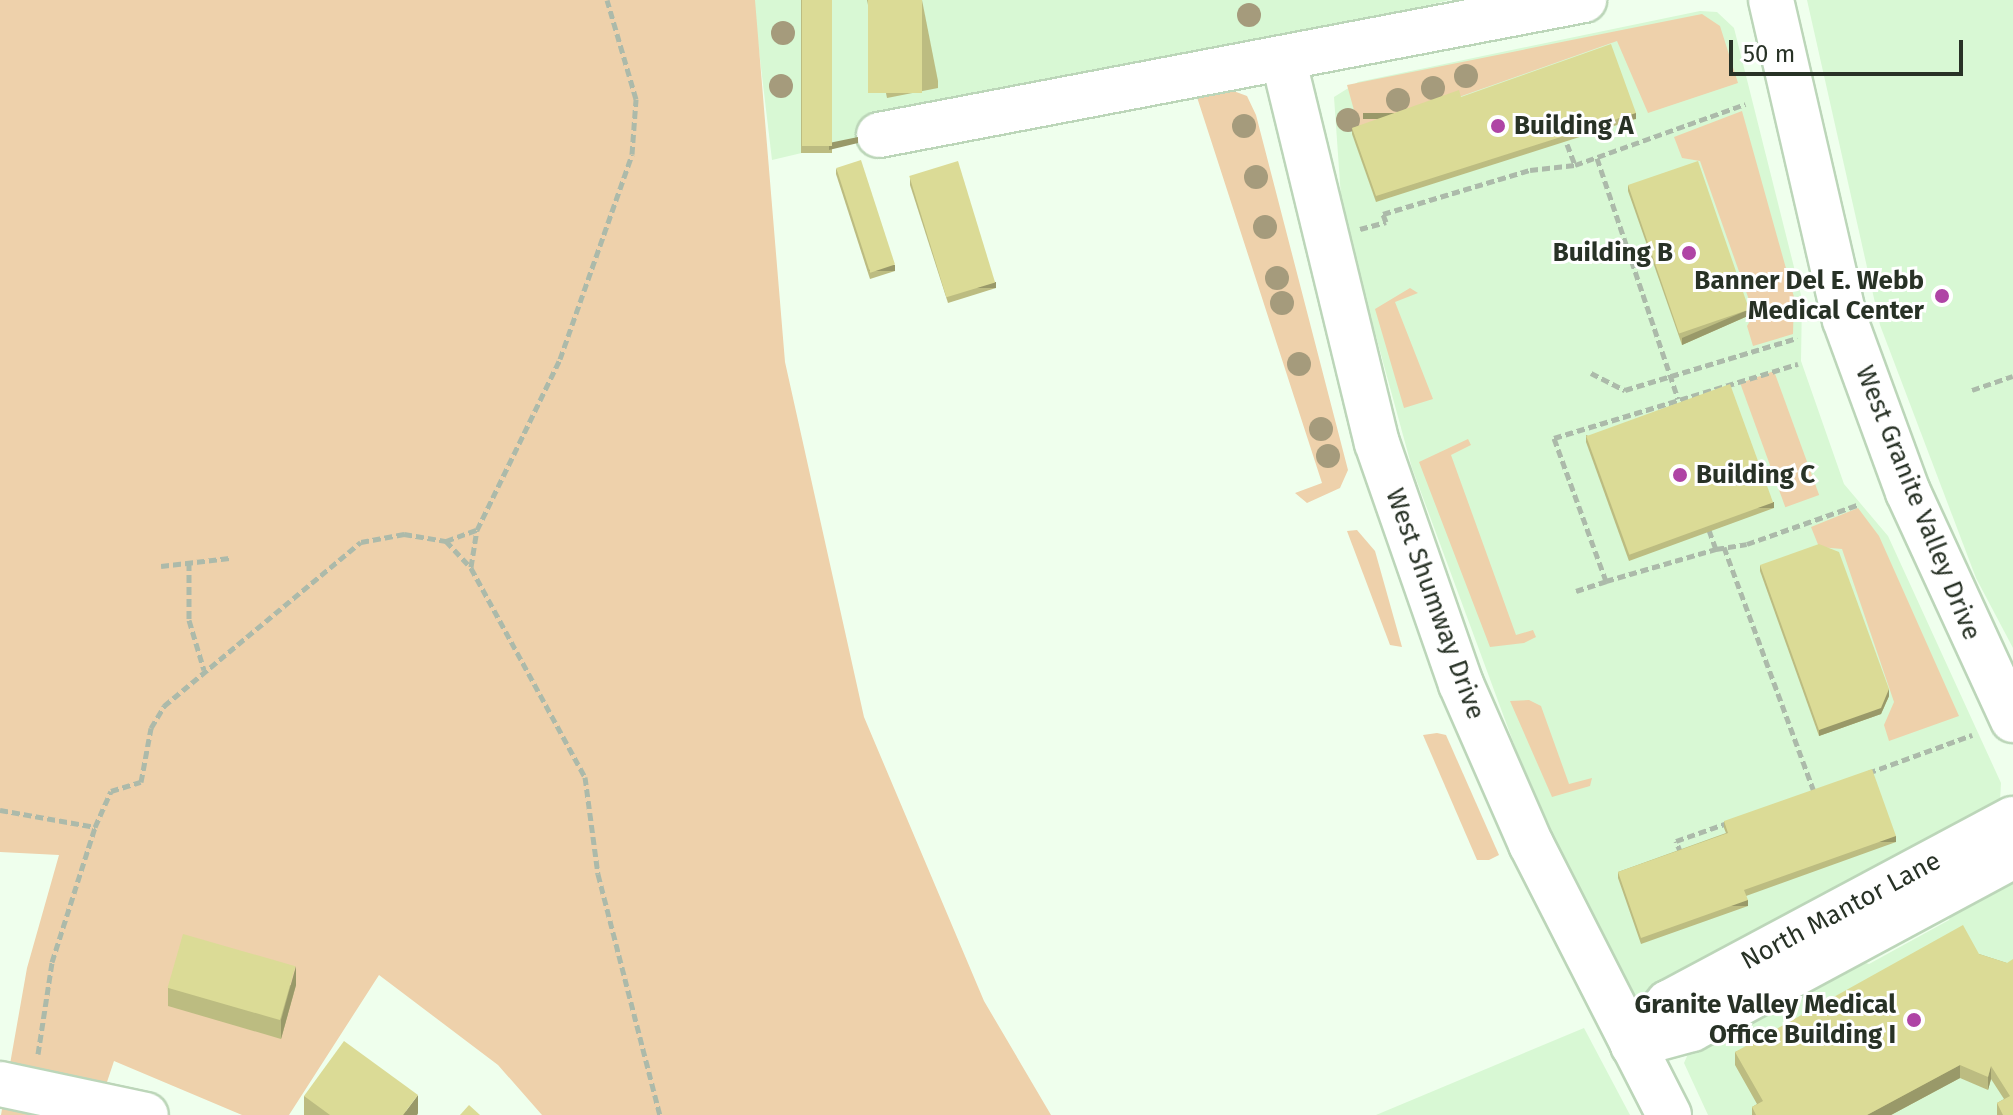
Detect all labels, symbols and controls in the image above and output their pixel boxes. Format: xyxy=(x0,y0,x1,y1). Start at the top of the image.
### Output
scale bar xyxy=(1733,24,1967,74)
text: 50 m xyxy=(1743,40,1795,68)
place label: Building A xyxy=(1514,110,1634,142)
marker: Building A xyxy=(1489,117,1507,135)
place label: Building B xyxy=(1553,237,1673,269)
marker: Building B xyxy=(1680,244,1698,262)
place label: Banner Del E. Webb Medical Center xyxy=(1694,265,1924,326)
marker: Banner Del E. Webb Medical Center xyxy=(1931,285,1953,307)
street label: West Granite Valley Drive xyxy=(1849,361,1987,645)
place label: Building C xyxy=(1696,459,1815,491)
marker: Building C xyxy=(1671,466,1689,484)
street label: West Shumway Drive xyxy=(1379,484,1491,724)
street label: North Mantor Lane xyxy=(1736,845,1946,977)
place label: Granite Valley Medical Office Building I xyxy=(1635,989,1896,1050)
marker: Granite Valley Medical Office Building I xyxy=(1903,1009,1925,1031)

